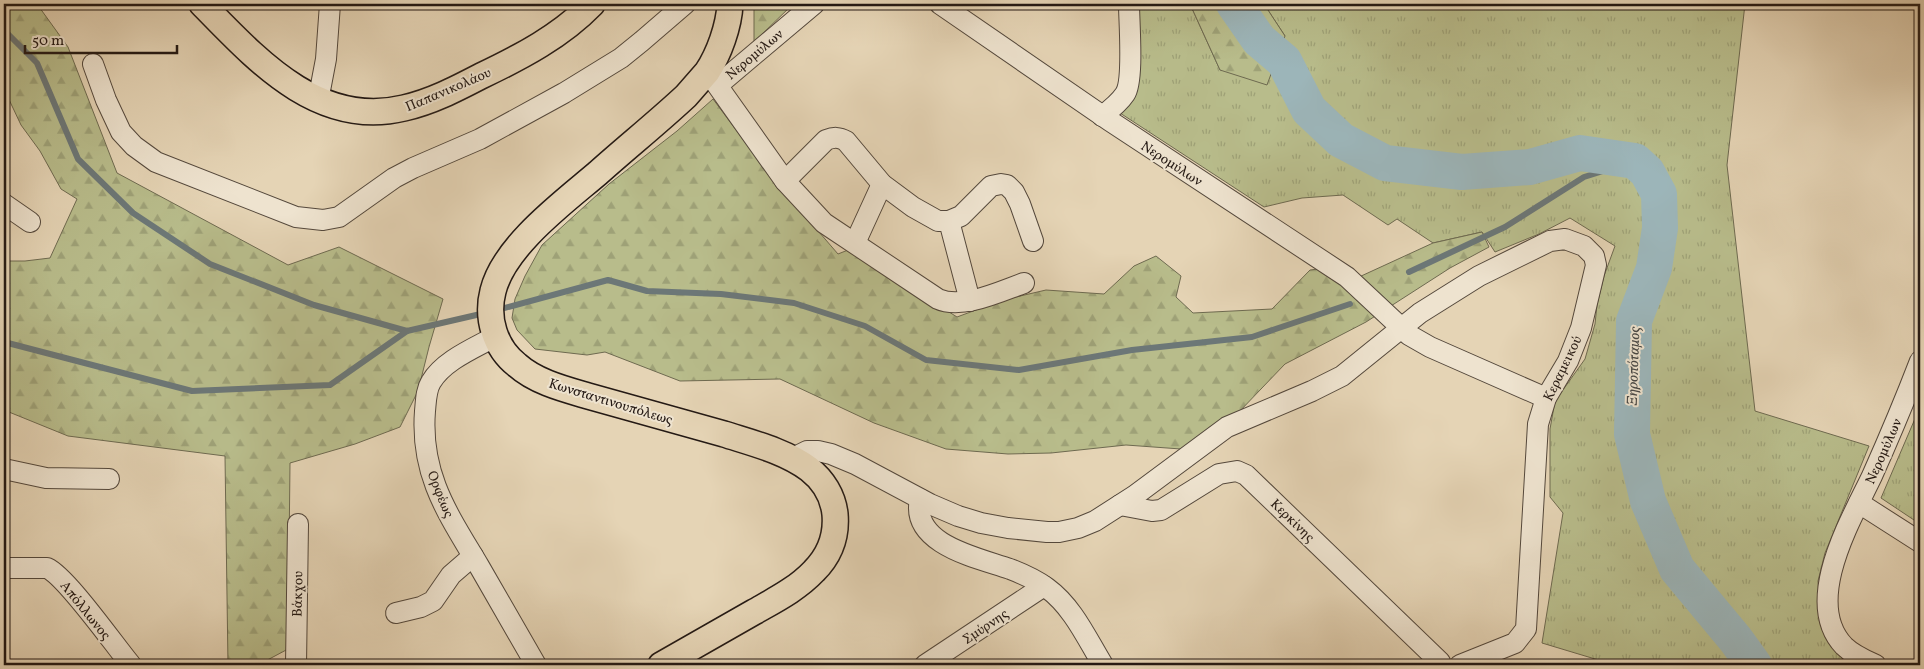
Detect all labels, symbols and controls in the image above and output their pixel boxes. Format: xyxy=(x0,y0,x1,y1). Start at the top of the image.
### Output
scale bar xyxy=(25,22,178,54)
street label: Νερομύλων xyxy=(722,25,788,85)
text: 50 m xyxy=(32,31,64,52)
street label: Παπανικολάου xyxy=(403,64,495,117)
street label: Νερομύλων xyxy=(1137,137,1206,191)
water label: Ξηροπόταμος xyxy=(1623,326,1646,406)
street label: Κεραμεικού xyxy=(1539,332,1588,405)
street label: Κωνσταντινουπόλεως xyxy=(546,375,675,430)
street label: Νερομύλων xyxy=(1861,416,1907,487)
street label: Ορφέως xyxy=(422,468,458,521)
street label: Κερκίνης xyxy=(1266,495,1318,547)
street label: Βάκχου xyxy=(289,571,308,617)
street label: Απόλλωνος xyxy=(55,577,115,644)
street label: Σμύρνης xyxy=(959,605,1013,650)

